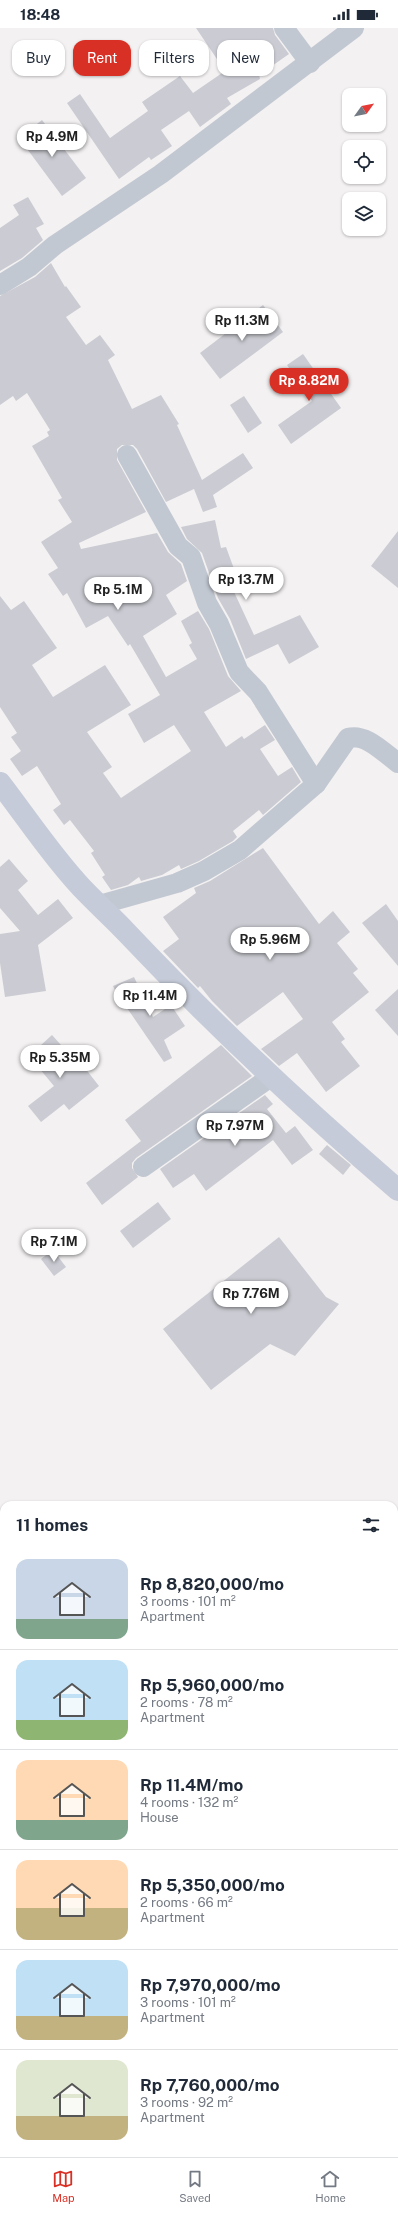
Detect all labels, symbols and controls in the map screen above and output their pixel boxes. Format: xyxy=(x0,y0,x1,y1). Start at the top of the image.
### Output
text: 18:48 xyxy=(20,6,60,23)
chip: Buy xyxy=(12,40,65,76)
chip: Rent xyxy=(73,40,131,76)
chip: Filters xyxy=(139,40,209,76)
chip: New xyxy=(217,40,274,76)
north arrow xyxy=(342,88,386,132)
map controls xyxy=(342,88,386,236)
pin: Rp 4.9M xyxy=(15,124,89,158)
text: Rp 4.9M xyxy=(26,129,78,144)
button: locate xyxy=(342,140,386,184)
button: layers xyxy=(342,192,386,236)
pin: Rp 11.3M xyxy=(201,308,283,342)
text: Rp 11.3M xyxy=(215,313,270,328)
pin: Rp 8.82M xyxy=(268,368,350,402)
text: Rp 8.82M xyxy=(279,373,339,388)
pin: Rp 13.7M xyxy=(205,567,287,601)
text: Rp 13.7M xyxy=(218,572,274,587)
pin: Rp 5.1M xyxy=(81,577,155,611)
text: Rp 5.1M xyxy=(93,582,143,597)
pin: Rp 5.96M xyxy=(229,927,311,961)
text: Rp 5.96M xyxy=(239,932,301,947)
pin: Rp 11.4M xyxy=(109,983,191,1017)
text: Rp 11.4M xyxy=(123,988,177,1003)
pin: Rp 5.35M xyxy=(19,1045,101,1079)
text: Rp 5.35M xyxy=(29,1050,91,1065)
pin: Rp 7.97M xyxy=(194,1113,276,1147)
text: Rp 7.97M xyxy=(206,1118,264,1133)
pin: Rp 7.1M xyxy=(17,1229,91,1263)
text: Rp 7.1M xyxy=(30,1234,78,1249)
pin: Rp 7.76M xyxy=(210,1281,292,1315)
text: Rp 7.76M xyxy=(222,1286,280,1301)
icon: filters xyxy=(360,1514,382,1536)
text: 11 homes xyxy=(16,1515,88,1535)
text: Rp 8,820,000/mo xyxy=(140,1574,284,1594)
icon: home xyxy=(48,1575,96,1623)
text: 3 rooms · 101 m² xyxy=(140,1594,236,1609)
text: Apartment xyxy=(140,1609,205,1624)
text: Rp 5,960,000/mo xyxy=(140,1675,284,1695)
icon: home xyxy=(48,1676,96,1724)
text: 2 rooms · 78 m² xyxy=(140,1695,233,1710)
text: Apartment xyxy=(140,1710,205,1725)
text: Rp 11.4M/mo xyxy=(140,1775,243,1795)
icon: home xyxy=(48,1776,96,1824)
text: 4 rooms · 132 m² xyxy=(140,1795,238,1810)
text: House xyxy=(140,1810,179,1825)
text: Rp 5,350,000/mo xyxy=(140,1875,285,1895)
icon: home xyxy=(48,1876,96,1924)
text: 2 rooms · 66 m² xyxy=(140,1895,233,1910)
text: Apartment xyxy=(140,1910,205,1925)
text: Rp 7,970,000/mo xyxy=(140,1975,281,1995)
icon: home xyxy=(48,1976,96,2024)
text: 3 rooms · 101 m² xyxy=(140,1995,236,2010)
text: Apartment xyxy=(140,2010,205,2025)
text: Rp 7,760,000/mo xyxy=(140,2075,279,2095)
icon: home xyxy=(48,2076,96,2124)
text: 3 rooms · 92 m² xyxy=(140,2095,233,2110)
text: Apartment xyxy=(140,2110,205,2125)
tab: Map xyxy=(52,2168,75,2204)
tab: Saved xyxy=(179,2168,211,2204)
tab: Home xyxy=(315,2168,346,2204)

